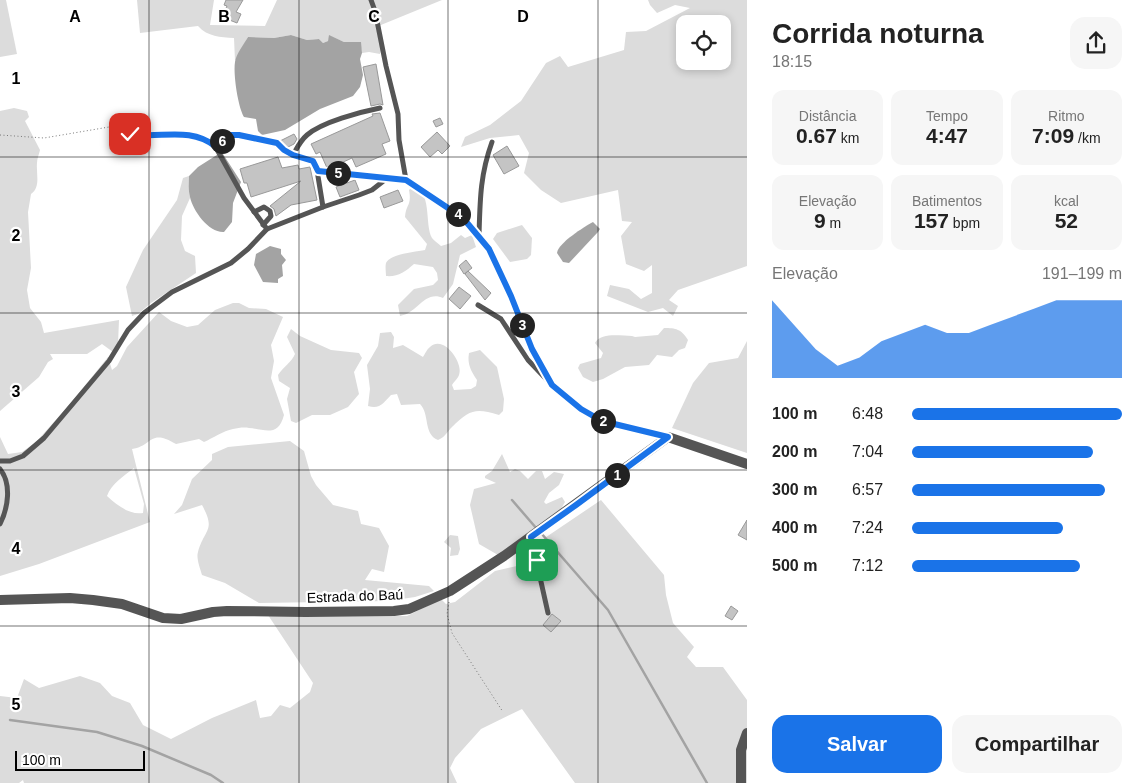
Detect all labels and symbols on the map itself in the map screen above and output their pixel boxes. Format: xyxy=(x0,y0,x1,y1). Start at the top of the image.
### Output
text: A xyxy=(69,8,81,25)
text: B xyxy=(218,8,230,25)
text: C xyxy=(368,8,380,25)
text: D xyxy=(517,8,529,25)
text: 1 xyxy=(12,70,21,87)
pin xyxy=(109,113,151,155)
pin: 6 xyxy=(210,128,234,154)
pin: 5 xyxy=(326,160,350,186)
pin: 4 xyxy=(446,202,470,226)
text: 2 xyxy=(12,227,21,244)
pin: 3 xyxy=(510,312,534,338)
text: 3 xyxy=(12,383,21,400)
pin: 2 xyxy=(590,408,616,434)
pin: 1 xyxy=(604,462,630,488)
pin xyxy=(516,539,558,581)
text: 4 xyxy=(12,540,21,557)
street label: Estrada do Baú xyxy=(306,586,404,606)
text: 5 xyxy=(12,696,21,713)
scale bar xyxy=(15,748,145,771)

